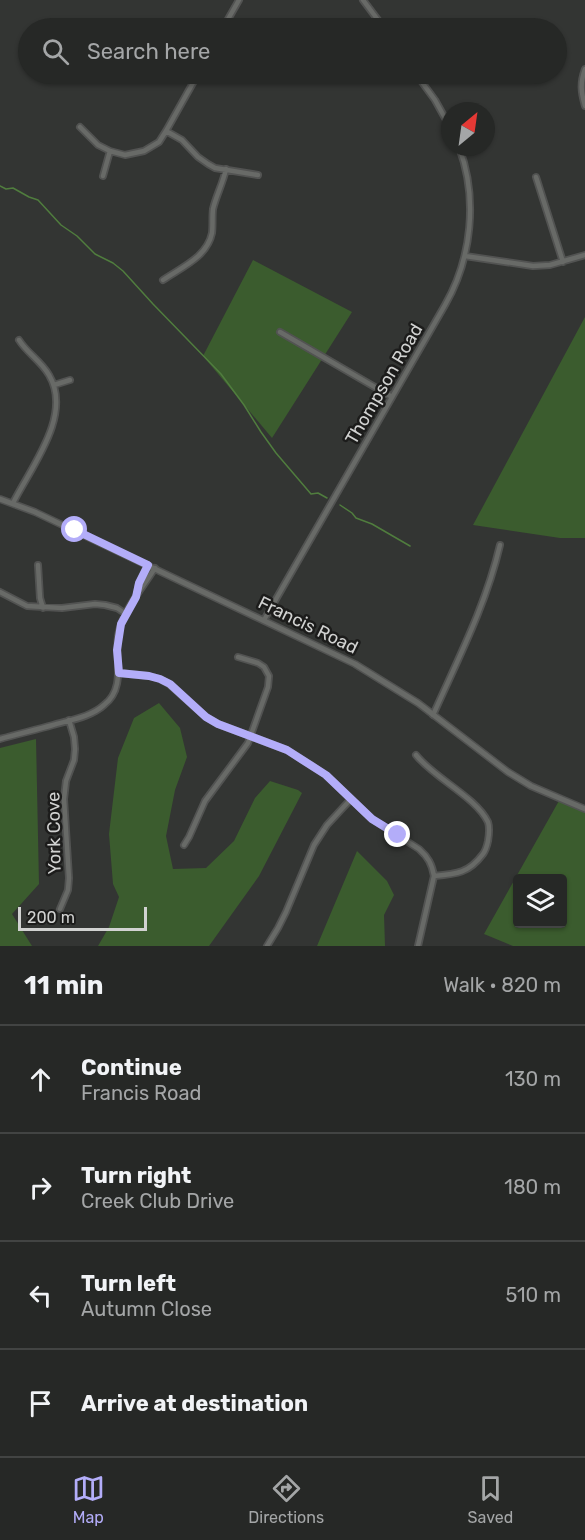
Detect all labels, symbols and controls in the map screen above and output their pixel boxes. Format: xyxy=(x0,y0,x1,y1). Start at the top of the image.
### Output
search box xyxy=(18,18,567,84)
icon: search xyxy=(39,35,72,68)
text: Search here xyxy=(87,38,210,65)
north arrow xyxy=(441,102,495,156)
street label: Thompson Road xyxy=(341,320,427,448)
route start xyxy=(61,516,87,542)
street label: Francis Road xyxy=(254,591,362,659)
street label: York Cove xyxy=(42,792,66,874)
route end xyxy=(384,821,410,847)
map controls xyxy=(513,874,567,928)
button: layers xyxy=(513,874,567,928)
scale bar xyxy=(18,904,147,932)
text: 200 m xyxy=(27,908,75,927)
text: 11 min xyxy=(24,970,103,1001)
text: Walk · 820 m xyxy=(443,973,561,997)
text: Continue xyxy=(81,1054,182,1081)
icon: ahead xyxy=(24,1063,57,1096)
text: 130 m xyxy=(505,1067,561,1091)
text: Francis Road xyxy=(81,1081,201,1105)
text: Turn right xyxy=(81,1162,191,1189)
icon: right xyxy=(24,1171,57,1204)
text: 180 m xyxy=(504,1175,561,1199)
text: Creek Club Drive xyxy=(81,1189,234,1213)
text: Turn left xyxy=(81,1270,176,1297)
icon: left xyxy=(24,1279,57,1312)
text: 510 m xyxy=(505,1283,561,1307)
text: Autumn Close xyxy=(81,1297,212,1321)
icon: arrive xyxy=(24,1387,57,1420)
text: Arrive at destination xyxy=(81,1390,308,1417)
tab: Map xyxy=(72,1472,105,1527)
tab: Directions xyxy=(248,1472,324,1527)
tab: Saved xyxy=(468,1472,513,1527)

